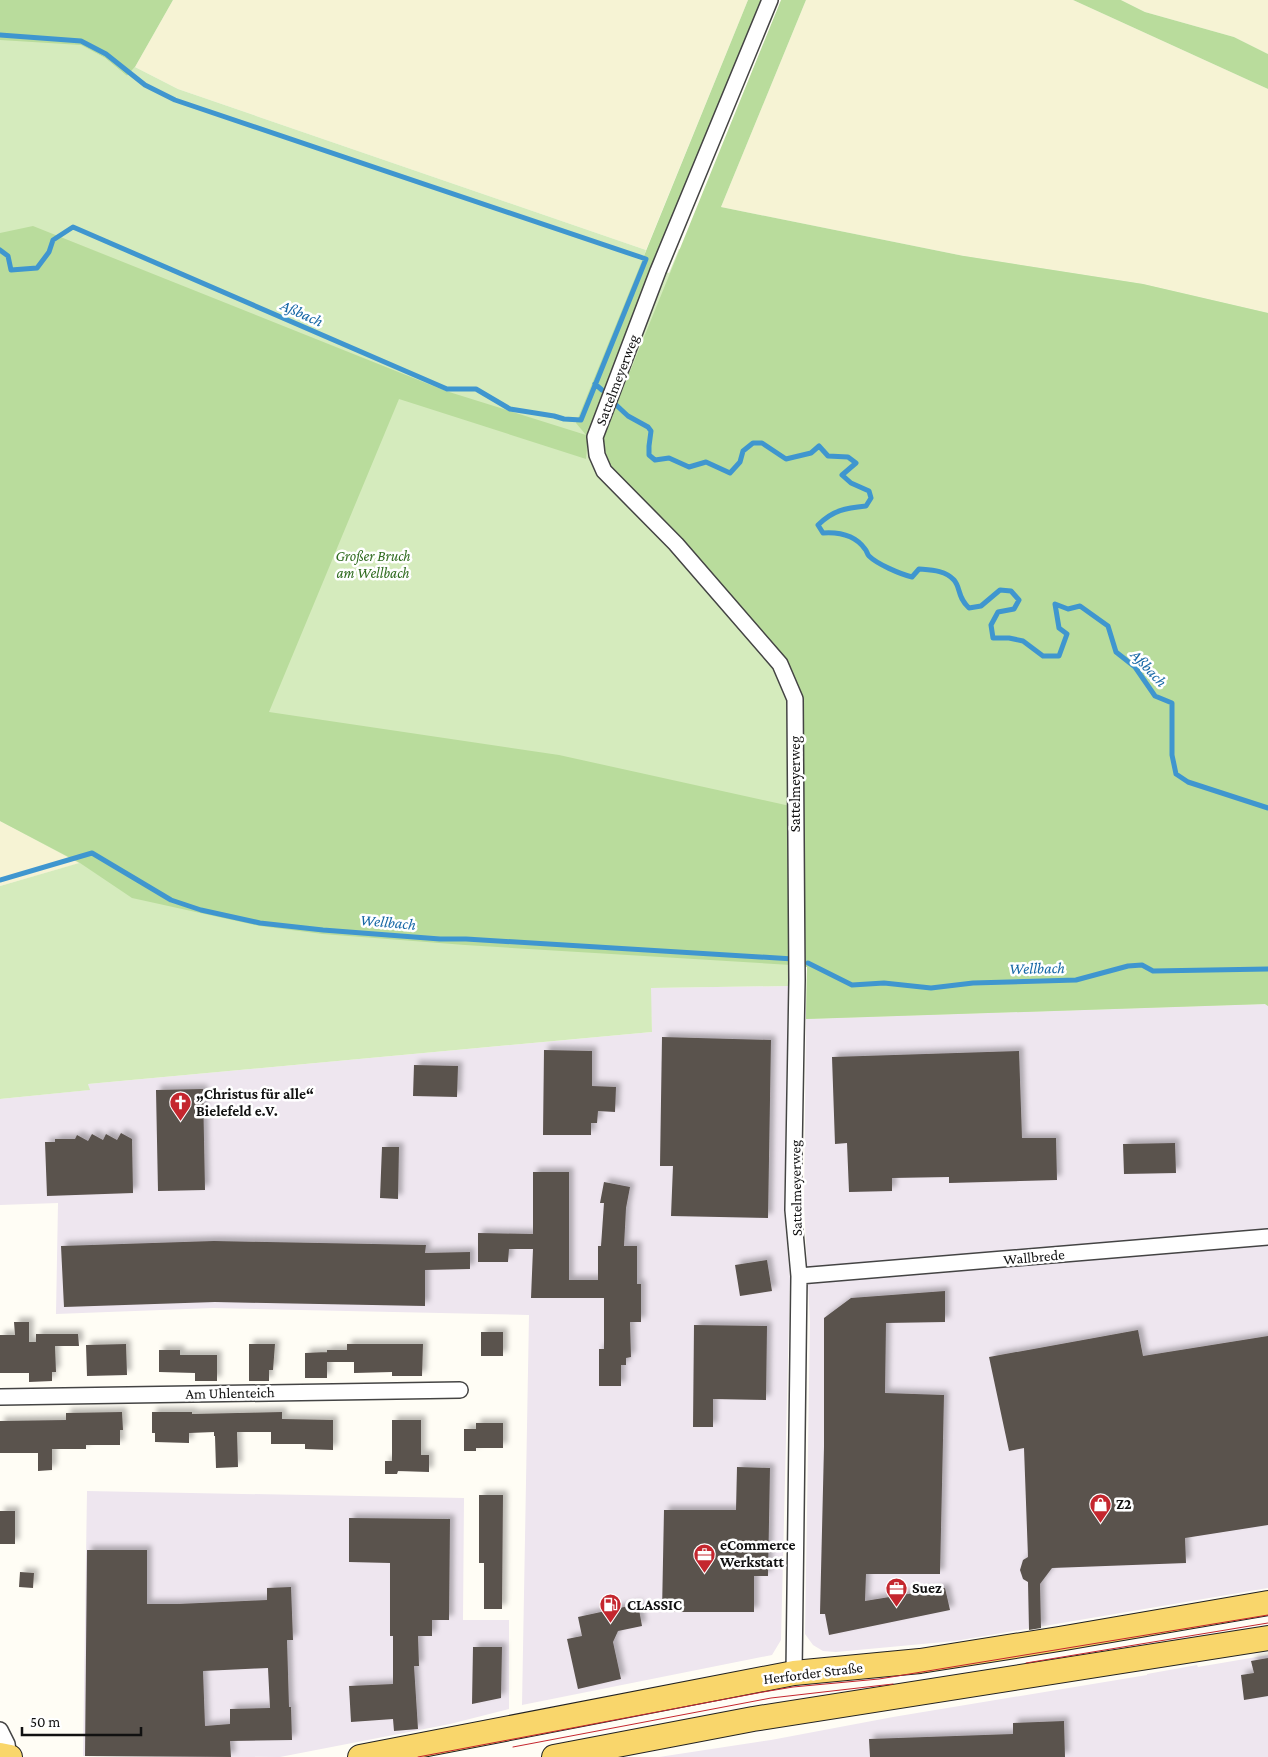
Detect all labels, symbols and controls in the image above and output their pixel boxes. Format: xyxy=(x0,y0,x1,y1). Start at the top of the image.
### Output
water label: Aßbach xyxy=(277,296,326,331)
street label: Sattelmeyerweg xyxy=(592,332,643,428)
park label: Großer Bruch am Wellbach xyxy=(335,548,411,581)
water label: Aßbach xyxy=(1126,645,1171,691)
street label: Sattelmeyerweg xyxy=(787,736,804,832)
water label: Wellbach xyxy=(359,911,417,933)
water label: Wellbach xyxy=(1009,959,1065,977)
place label: „Christus für alle“ Bielefeld e.V. xyxy=(196,1086,314,1119)
church icon: „Christus für alle“ Bielefeld e.V. xyxy=(168,1091,192,1122)
street label: Sattelmeyerweg xyxy=(787,1140,806,1236)
street label: Wallbrede xyxy=(1003,1246,1066,1268)
street label: Am Uhlenteich xyxy=(185,1384,275,1402)
shop icon: Z2 xyxy=(1088,1492,1112,1523)
place label: Z2 xyxy=(1116,1496,1132,1512)
place label: eCommerce Werkstatt xyxy=(719,1537,795,1570)
office icon: eCommerce Werkstatt xyxy=(692,1542,716,1573)
office icon: Suez xyxy=(884,1576,908,1607)
place label: Suez xyxy=(912,1580,942,1596)
fuel station icon: CLASSIC xyxy=(599,1593,623,1624)
place label: CLASSIC xyxy=(627,1597,682,1613)
street label: Herforder Straße xyxy=(762,1659,864,1687)
scale bar xyxy=(22,1704,141,1736)
text: 50 m xyxy=(30,1714,60,1730)

